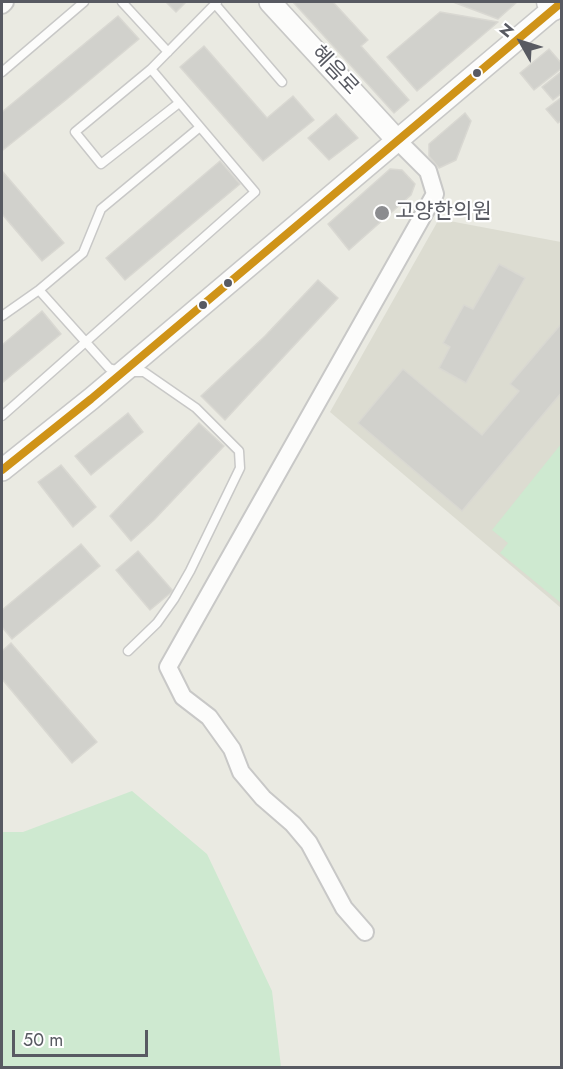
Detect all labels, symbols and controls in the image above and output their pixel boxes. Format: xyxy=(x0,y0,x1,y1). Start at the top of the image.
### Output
north arrow xyxy=(491,12,551,72)
text: N xyxy=(494,18,520,43)
street label: 혜음로 xyxy=(305,41,363,101)
unlabelled marker xyxy=(471,67,483,79)
place label: 고양한의원 xyxy=(395,200,492,226)
marker: 고양한의원 xyxy=(373,204,391,222)
unlabelled marker xyxy=(222,277,234,289)
unlabelled marker xyxy=(197,299,209,311)
scale bar xyxy=(15,1018,152,1056)
text: 50 m xyxy=(23,1027,63,1053)

